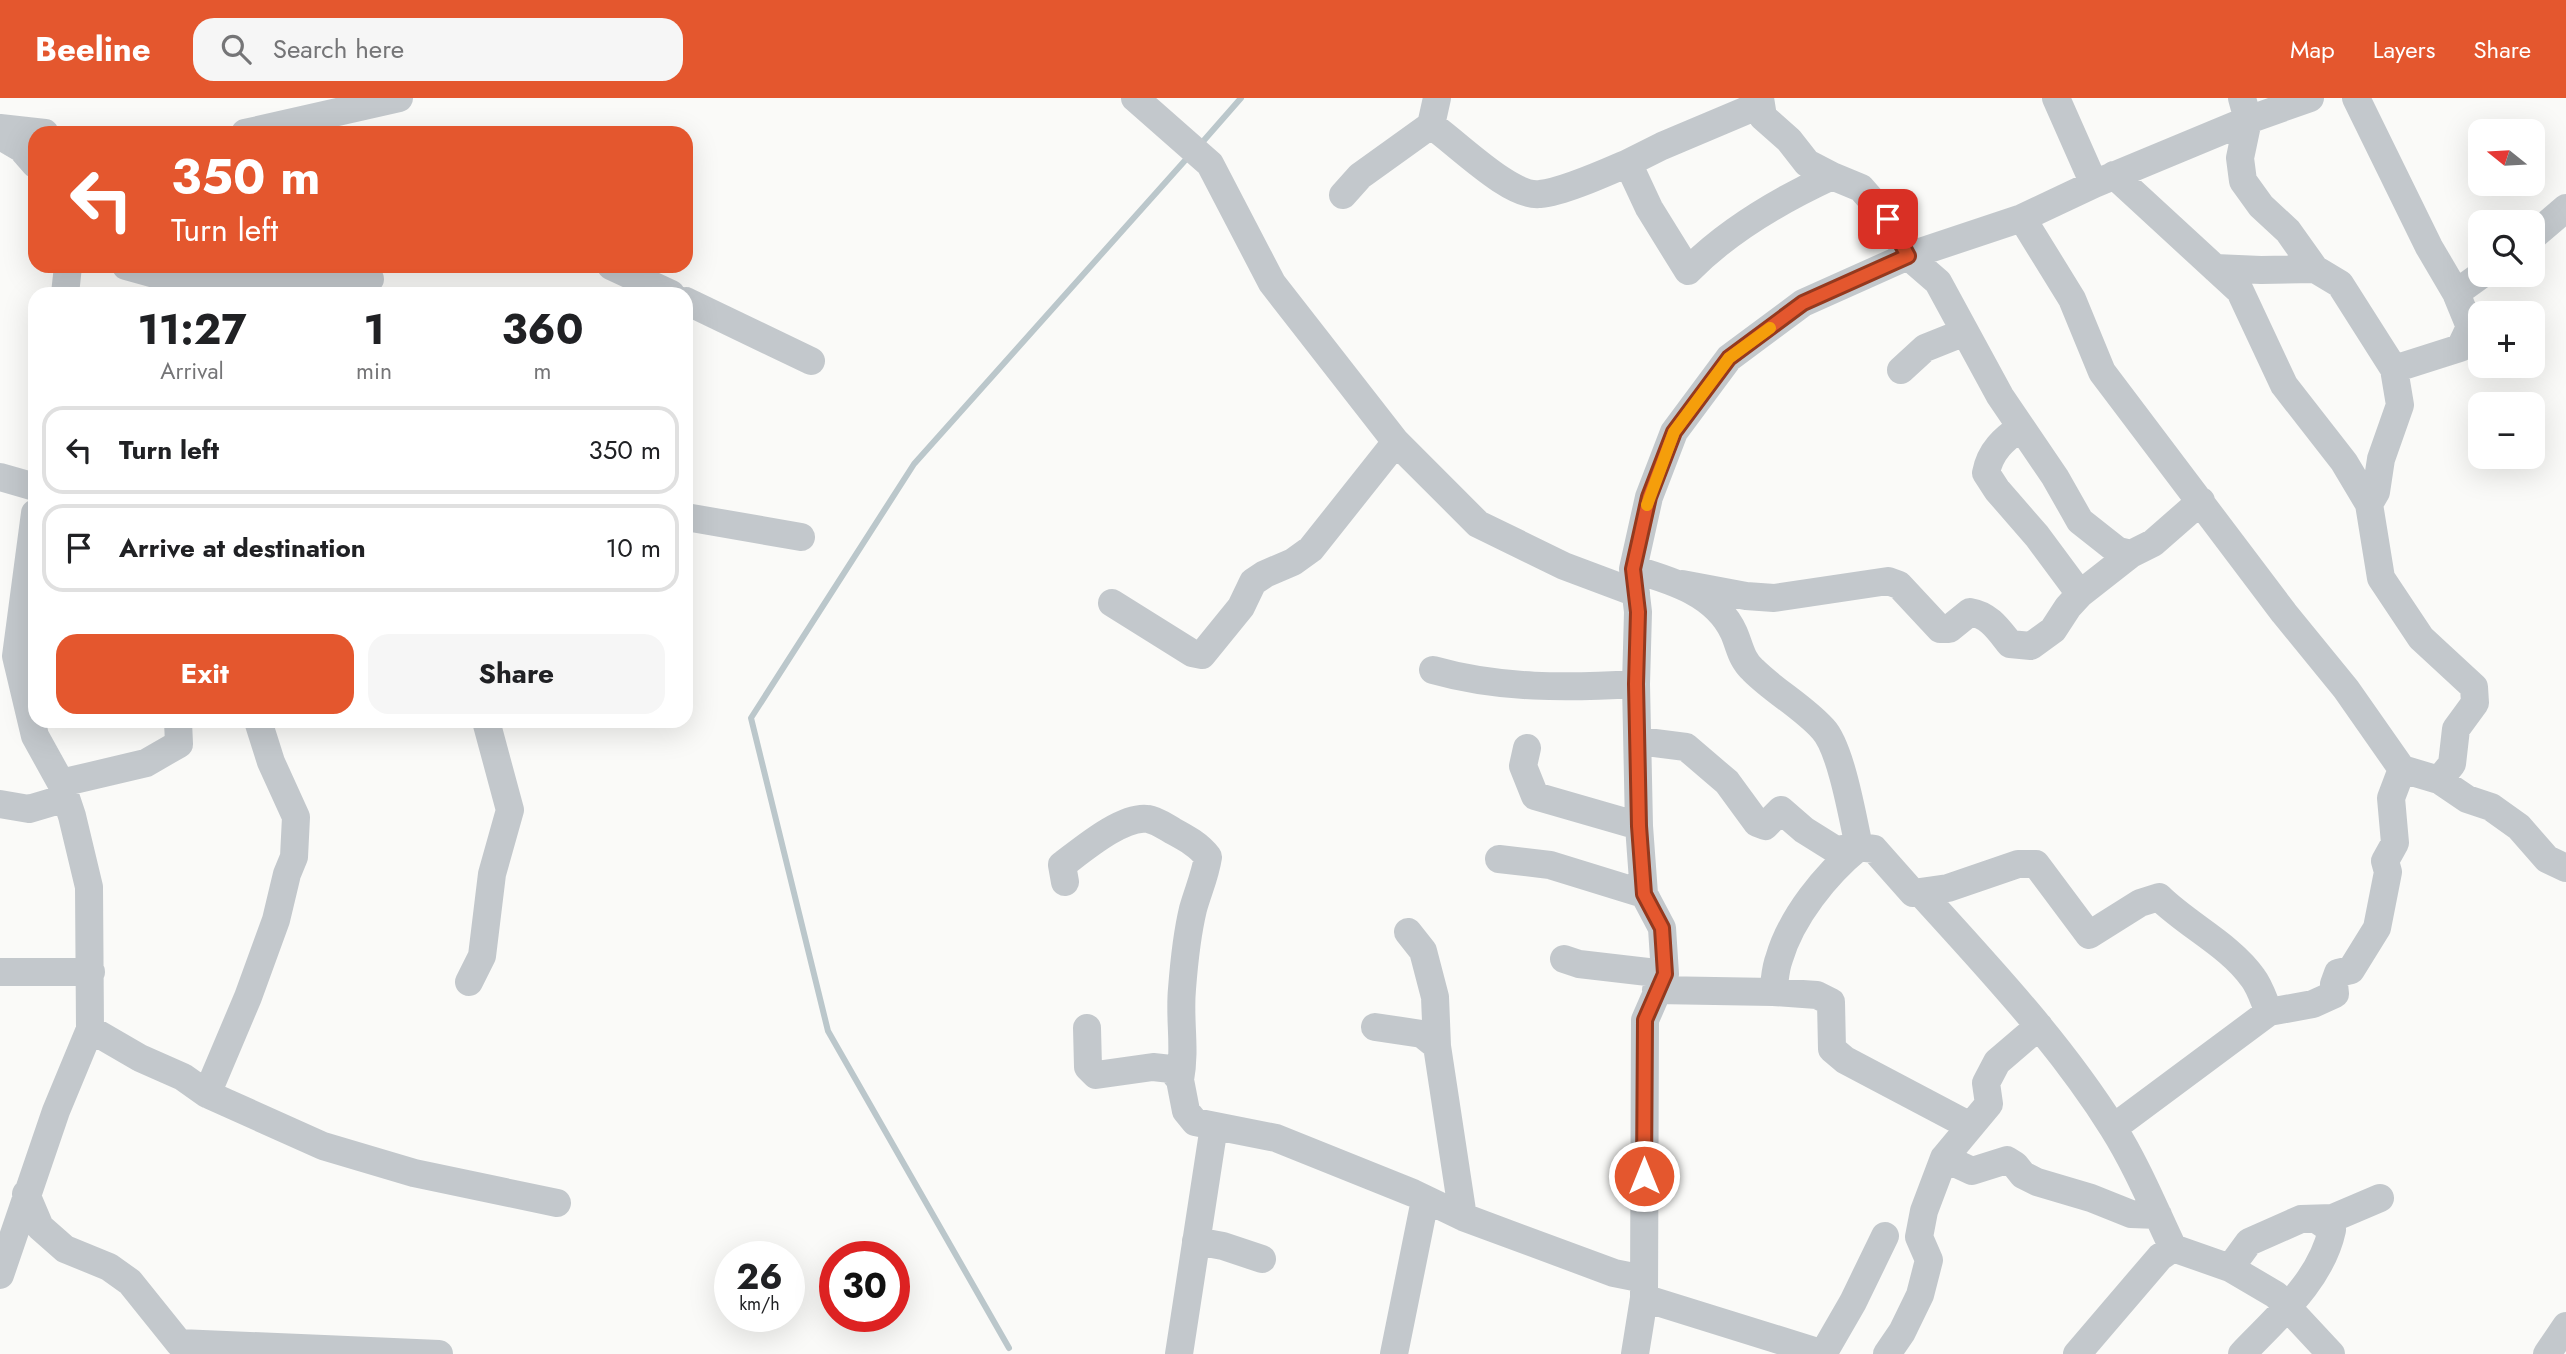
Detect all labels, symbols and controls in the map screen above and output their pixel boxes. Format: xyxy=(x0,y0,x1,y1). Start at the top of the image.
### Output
search box xyxy=(193,18,683,81)
text: Beeline xyxy=(35,26,151,73)
icon: search xyxy=(217,30,255,68)
text: Search here xyxy=(273,30,404,68)
text: Map xyxy=(2290,32,2335,67)
text: Layers xyxy=(2373,32,2435,67)
text: Share xyxy=(2473,32,2531,67)
north arrow xyxy=(2468,119,2544,196)
map controls xyxy=(2468,119,2545,469)
text: 350 m xyxy=(171,142,320,212)
icon: left xyxy=(56,154,147,245)
pin xyxy=(1858,189,1918,249)
icon: arrive xyxy=(1869,200,1907,238)
text: Turn left xyxy=(171,207,278,253)
button: search xyxy=(2468,210,2545,287)
text: 11:27 xyxy=(137,299,247,360)
text: 1 xyxy=(363,299,385,360)
text: 360 xyxy=(502,299,584,360)
button: + xyxy=(2468,301,2545,378)
text: Arrival xyxy=(160,354,224,388)
text: min xyxy=(356,354,392,388)
text: m xyxy=(534,354,552,388)
button: − xyxy=(2468,392,2545,469)
icon: left xyxy=(60,431,98,469)
text: Turn left xyxy=(119,431,219,469)
text: 350 m xyxy=(588,431,661,469)
icon: arrive xyxy=(60,529,98,567)
text: Arrive at destination xyxy=(119,529,366,567)
text: 10 m xyxy=(606,529,661,567)
button: Exit xyxy=(56,634,354,714)
button: Share xyxy=(368,634,665,714)
position arrow xyxy=(1607,1139,1681,1213)
speed limit sign: 30 xyxy=(819,1241,910,1332)
text: 26 xyxy=(736,1252,783,1302)
text: km/h xyxy=(739,1291,780,1317)

